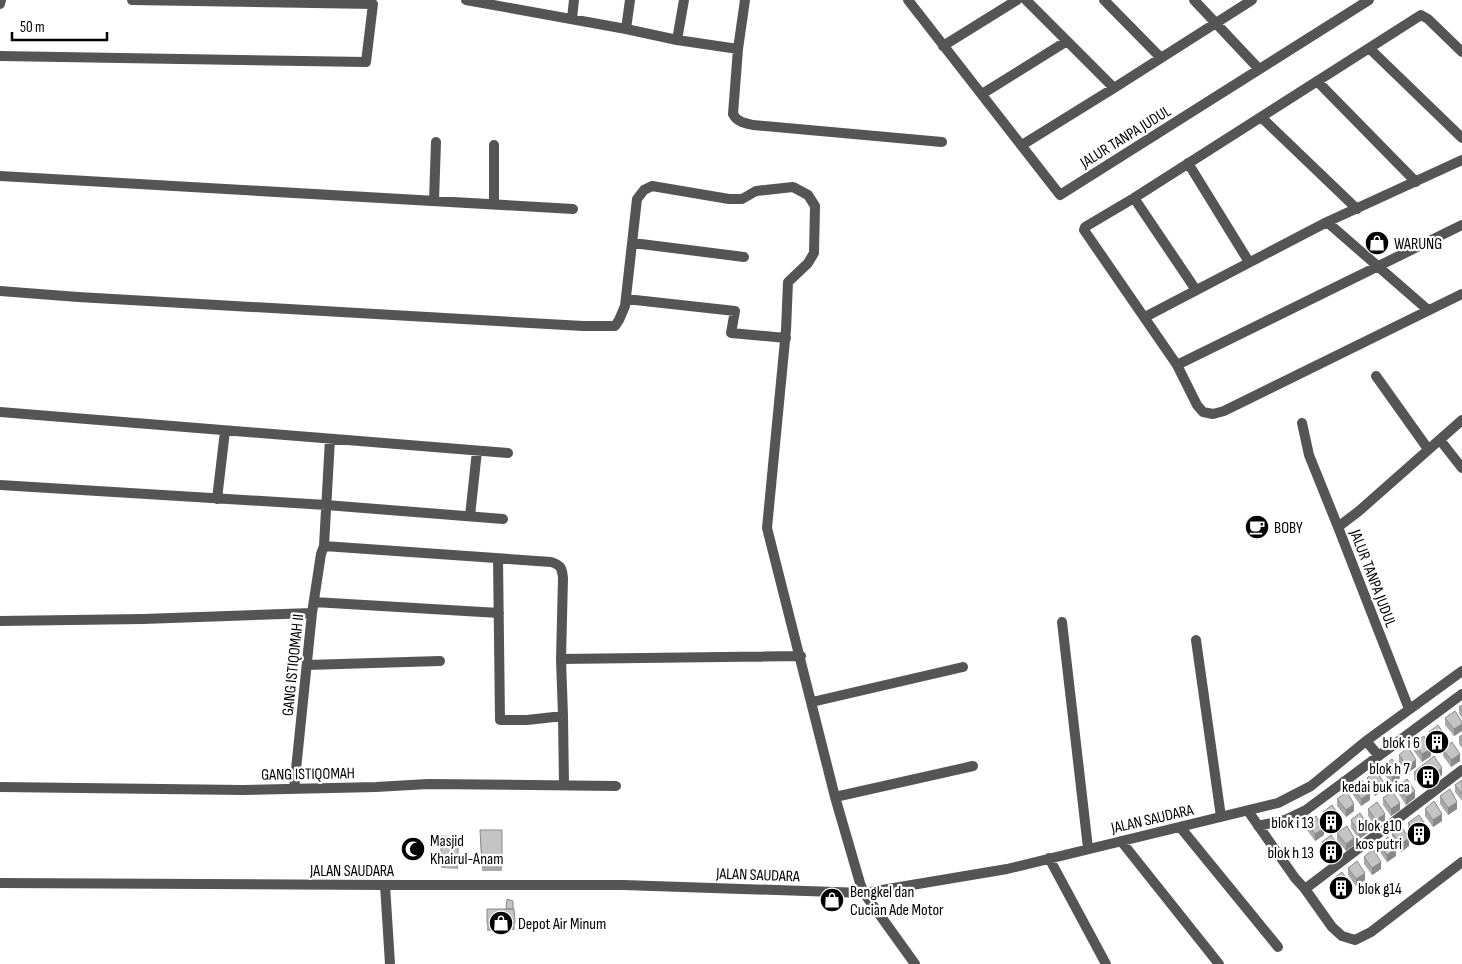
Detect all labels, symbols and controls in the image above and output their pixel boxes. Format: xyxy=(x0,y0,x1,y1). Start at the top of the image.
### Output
scale bar xyxy=(12,10,108,42)
text: 50 m xyxy=(20,18,45,37)
street label: JALUR TANPA JUDUL xyxy=(1076,102,1175,173)
shop icon: WARUNG xyxy=(1364,230,1390,256)
place label: WARUNG xyxy=(1394,235,1442,254)
cafe icon: BOBY xyxy=(1244,514,1270,540)
place label: BOBY xyxy=(1274,519,1303,538)
street label: JALUR TANPA JUDUL xyxy=(1345,526,1400,630)
street label: GANG ISTIQOMAH II xyxy=(279,613,308,717)
building icon: blok i 6 xyxy=(1424,729,1450,755)
place label: blok i 6 xyxy=(1383,734,1420,753)
place label: blok h 7 kedai buk ica xyxy=(1342,760,1411,797)
street label: GANG ISTIQOMAH xyxy=(261,764,355,785)
building icon: blok h 7 kedai buk ica xyxy=(1415,764,1441,790)
street label: JALAN SAUDARA xyxy=(1108,801,1195,838)
building icon: blok i 13 xyxy=(1318,809,1344,835)
place label: blok i 13 xyxy=(1271,814,1314,833)
place label: blok g10 kos putri xyxy=(1355,817,1402,854)
building icon: blok g10 kos putri xyxy=(1406,821,1432,847)
place label: Masjid Khairul-Anam xyxy=(430,832,504,869)
mosque icon: Masjid Khairul-Anam xyxy=(400,836,426,862)
building icon: blok h 13 xyxy=(1318,839,1344,865)
place label: blok h 13 xyxy=(1267,844,1314,863)
street label: JALAN SAUDARA xyxy=(309,862,394,881)
street label: JALAN SAUDARA xyxy=(715,865,800,886)
building icon: blok g14 xyxy=(1328,875,1354,901)
place label: blok g14 xyxy=(1358,880,1402,899)
place label: Bengkel dan Cucian Ade Motor xyxy=(850,883,944,920)
shop icon: Bengkel dan Cucian Ade Motor xyxy=(819,887,845,913)
shop icon: Depot Air Minum xyxy=(488,910,514,936)
place label: Depot Air Minum xyxy=(518,915,606,934)

